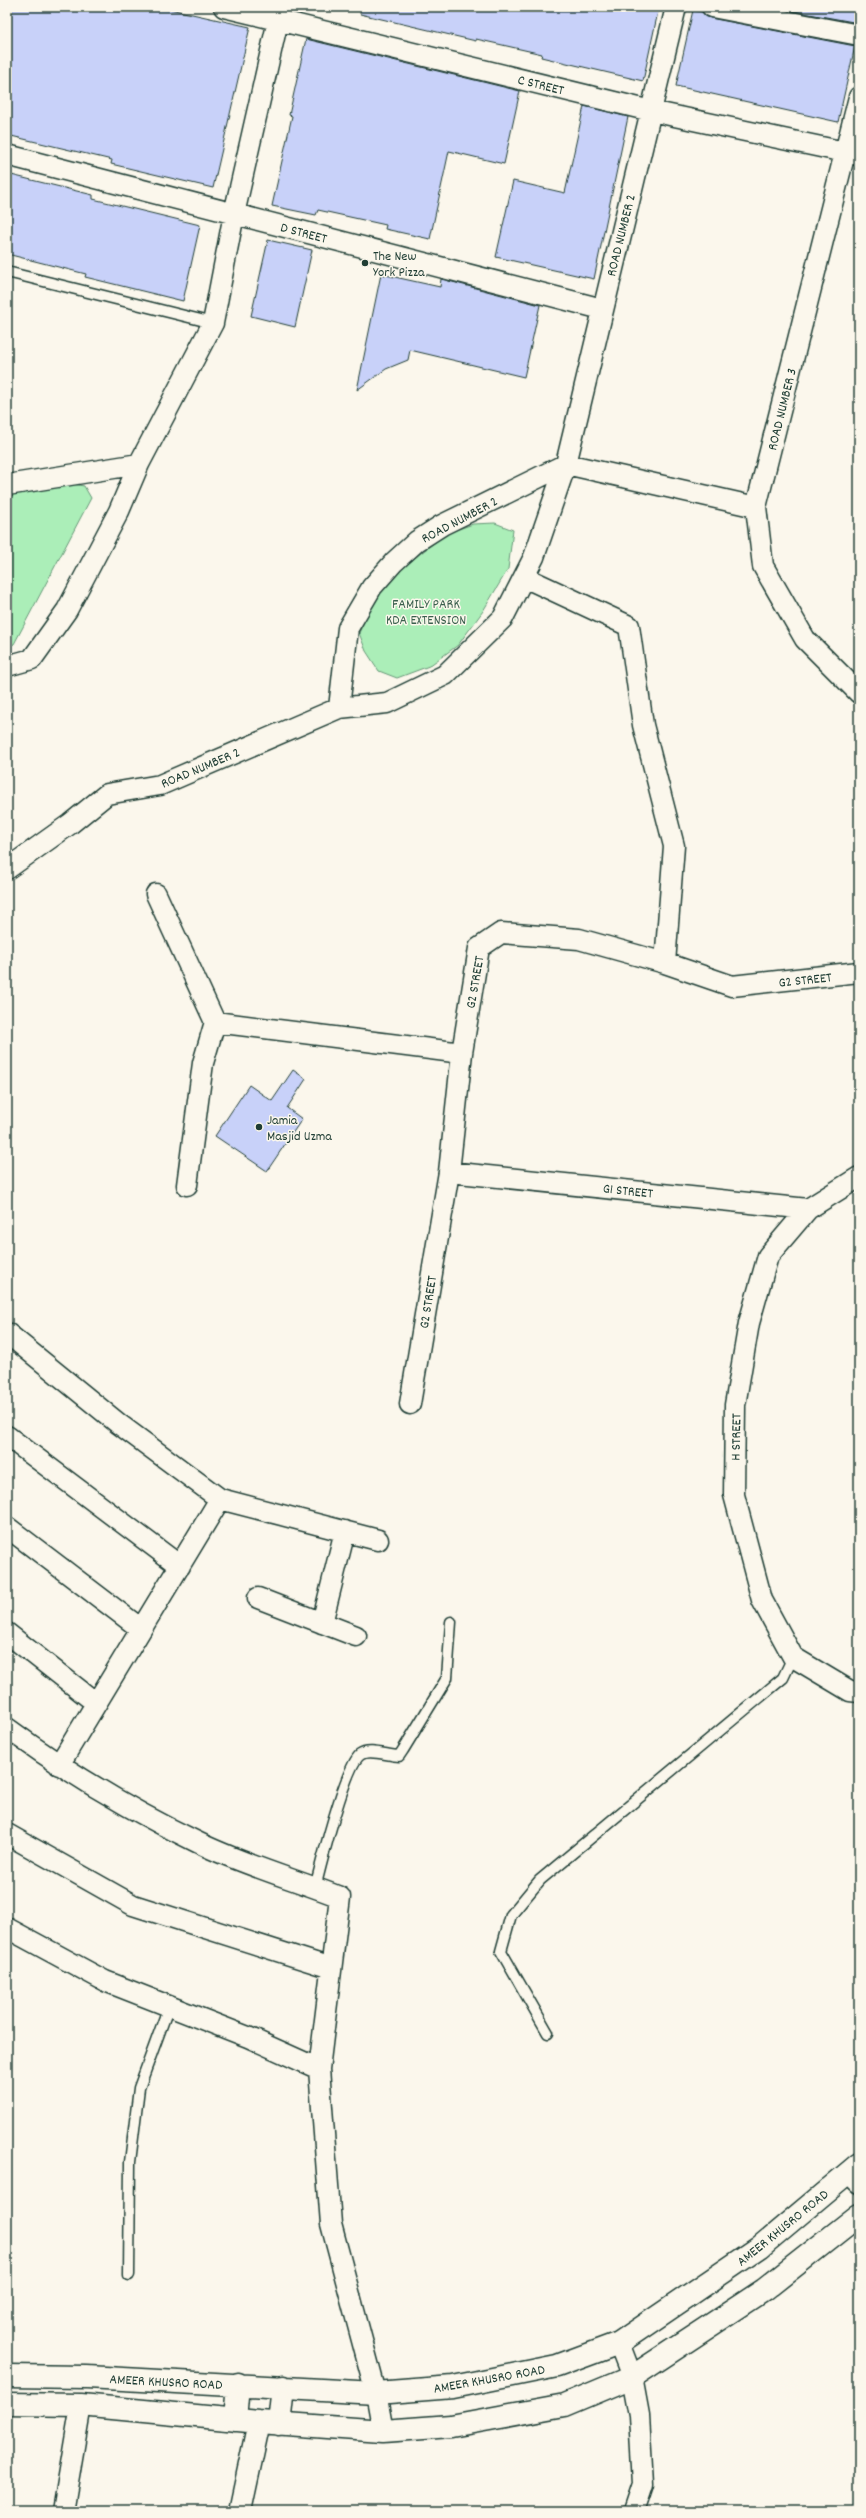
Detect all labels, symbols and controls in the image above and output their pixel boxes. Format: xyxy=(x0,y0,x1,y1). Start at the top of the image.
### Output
street label: C STREET xyxy=(515,71,566,101)
street label: ROAD NUMBER 2 xyxy=(602,192,642,279)
street label: D STREET xyxy=(278,218,329,250)
place label: The New York Pizza xyxy=(373,247,425,283)
marker: The New York Pizza xyxy=(360,258,370,268)
street label: ROAD NUMBER 3 xyxy=(763,366,803,453)
street label: ROAD NUMBER 2 xyxy=(418,492,502,549)
park label: FAMILY PARK KDA EXTENSION xyxy=(386,595,466,631)
street label: ROAD NUMBER 2 xyxy=(158,743,243,794)
street label: G2 STREET xyxy=(461,954,491,1010)
street label: G2 STREET xyxy=(778,968,833,994)
place label: Jamia Masjid Uzma xyxy=(267,1111,332,1147)
marker: Jamia Masjid Uzma xyxy=(254,1122,264,1132)
street label: G1 STREET xyxy=(602,1179,654,1205)
street label: G2 STREET xyxy=(415,1274,443,1330)
street label: H STREET xyxy=(727,1413,747,1461)
street label: AMEER KHUSRO ROAD xyxy=(733,2185,833,2272)
street label: AMEER KHUSRO ROAD xyxy=(432,2360,547,2400)
street label: AMEER KHUSRO ROAD xyxy=(109,2370,223,2396)

